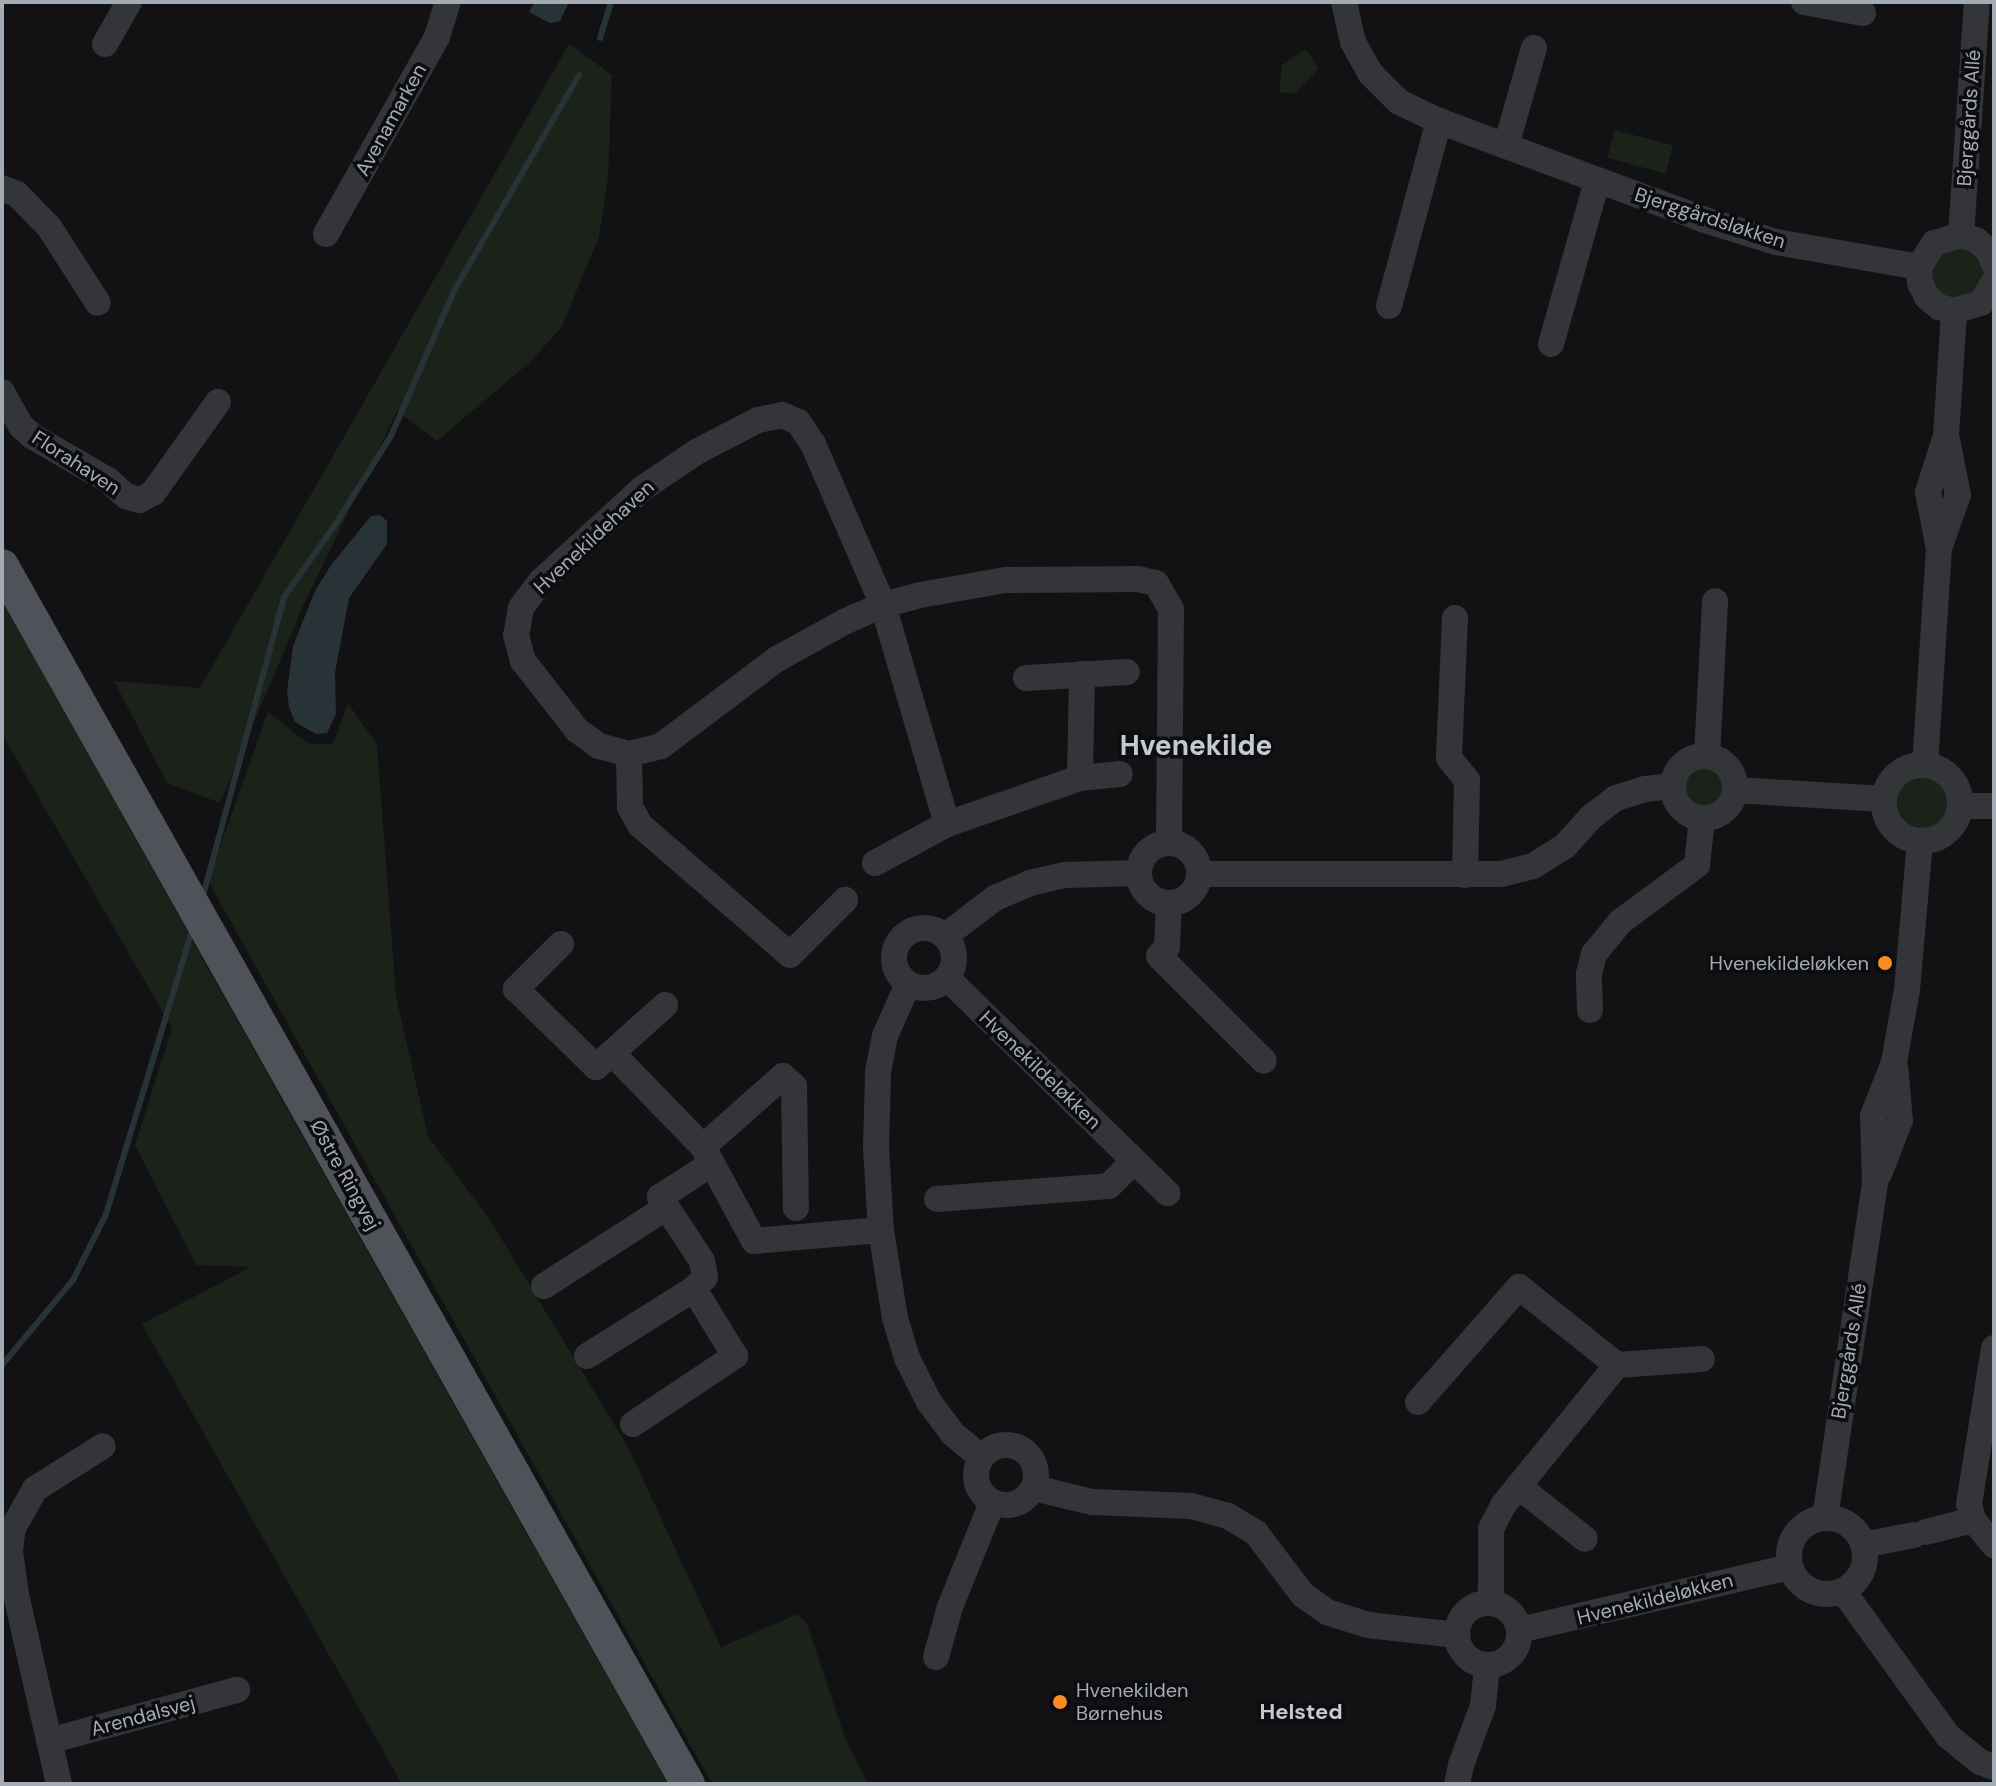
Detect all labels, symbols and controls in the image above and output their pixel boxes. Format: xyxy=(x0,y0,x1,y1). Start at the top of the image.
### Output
street label: Bjerggårds Allé xyxy=(1952,49,1986,187)
street label: Avenamarken xyxy=(350,60,432,180)
street label: Bjerggårdsløkken xyxy=(1632,182,1788,254)
street label: Florahaven xyxy=(27,426,125,500)
street label: Hvenekildehaven xyxy=(529,475,659,599)
district label: Hvenekilde xyxy=(1120,729,1272,763)
place label: Hvenekildeløkken xyxy=(1709,951,1869,975)
marker: Hvenekildeløkken xyxy=(1876,954,1894,972)
street label: Hvenekildeløkken xyxy=(974,1006,1106,1134)
street label: Østre Ringvej xyxy=(305,1116,385,1234)
street label: Bjerggårds Allé xyxy=(1826,1281,1872,1421)
street label: Hvenekildeløkken xyxy=(1575,1568,1735,1630)
place label: Hvenekilden Børnehus xyxy=(1076,1678,1189,1725)
street label: Arendalsvej xyxy=(88,1691,198,1741)
marker: Hvenekilden Børnehus xyxy=(1051,1693,1069,1711)
district label: Helsted xyxy=(1259,1699,1343,1725)

